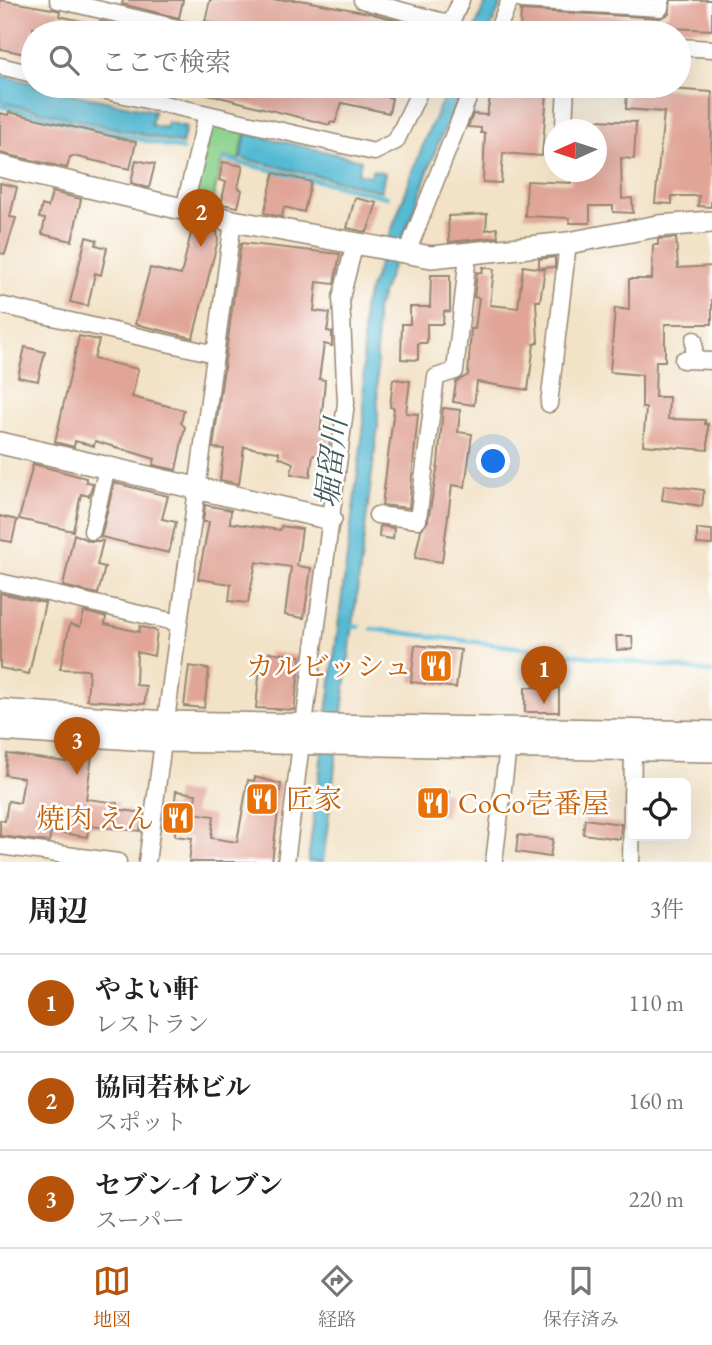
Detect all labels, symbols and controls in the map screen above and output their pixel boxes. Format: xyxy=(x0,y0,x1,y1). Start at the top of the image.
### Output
search box xyxy=(21,21,691,98)
icon: search xyxy=(45,41,83,79)
text: ここで検索 xyxy=(101,45,231,79)
north arrow xyxy=(544,119,607,182)
pin: 2 xyxy=(178,189,224,247)
water label: 堀留川 xyxy=(307,413,355,510)
your location xyxy=(476,444,510,478)
pin: 1 xyxy=(521,646,567,704)
restaurant icon: カルビッシュ xyxy=(417,647,455,685)
place label: カルビッシュ xyxy=(246,648,412,684)
pin: 3 xyxy=(54,717,100,775)
map controls xyxy=(628,778,691,841)
button: locate xyxy=(628,778,691,841)
restaurant icon: 匠家 xyxy=(243,780,281,818)
place label: 匠家 xyxy=(286,781,342,817)
restaurant icon: CoCo壱番屋 xyxy=(414,784,452,822)
place label: CoCo壱番屋 xyxy=(458,785,609,821)
restaurant icon: 焼肉 えん xyxy=(159,799,197,837)
place label: 焼肉 えん xyxy=(36,800,154,836)
text: 周辺 xyxy=(28,891,88,930)
text: 3件 xyxy=(650,894,684,924)
text: やよい軒 xyxy=(95,972,199,1006)
text: 1 xyxy=(45,988,57,1018)
text: 110 m xyxy=(628,988,684,1018)
text: レストラン xyxy=(95,1009,209,1039)
text: 協同若林ビル xyxy=(95,1070,251,1104)
text: 2 xyxy=(45,1086,57,1116)
text: 160 m xyxy=(628,1086,684,1116)
text: スポット xyxy=(95,1107,187,1137)
text: セブン-イレブン xyxy=(95,1168,283,1202)
text: 3 xyxy=(45,1184,57,1214)
text: 220 m xyxy=(628,1184,684,1214)
text: スーパー xyxy=(95,1205,185,1235)
tab: 地図 xyxy=(93,1262,131,1332)
tab: 経路 xyxy=(318,1262,356,1332)
tab: 保存済み xyxy=(543,1262,619,1332)

